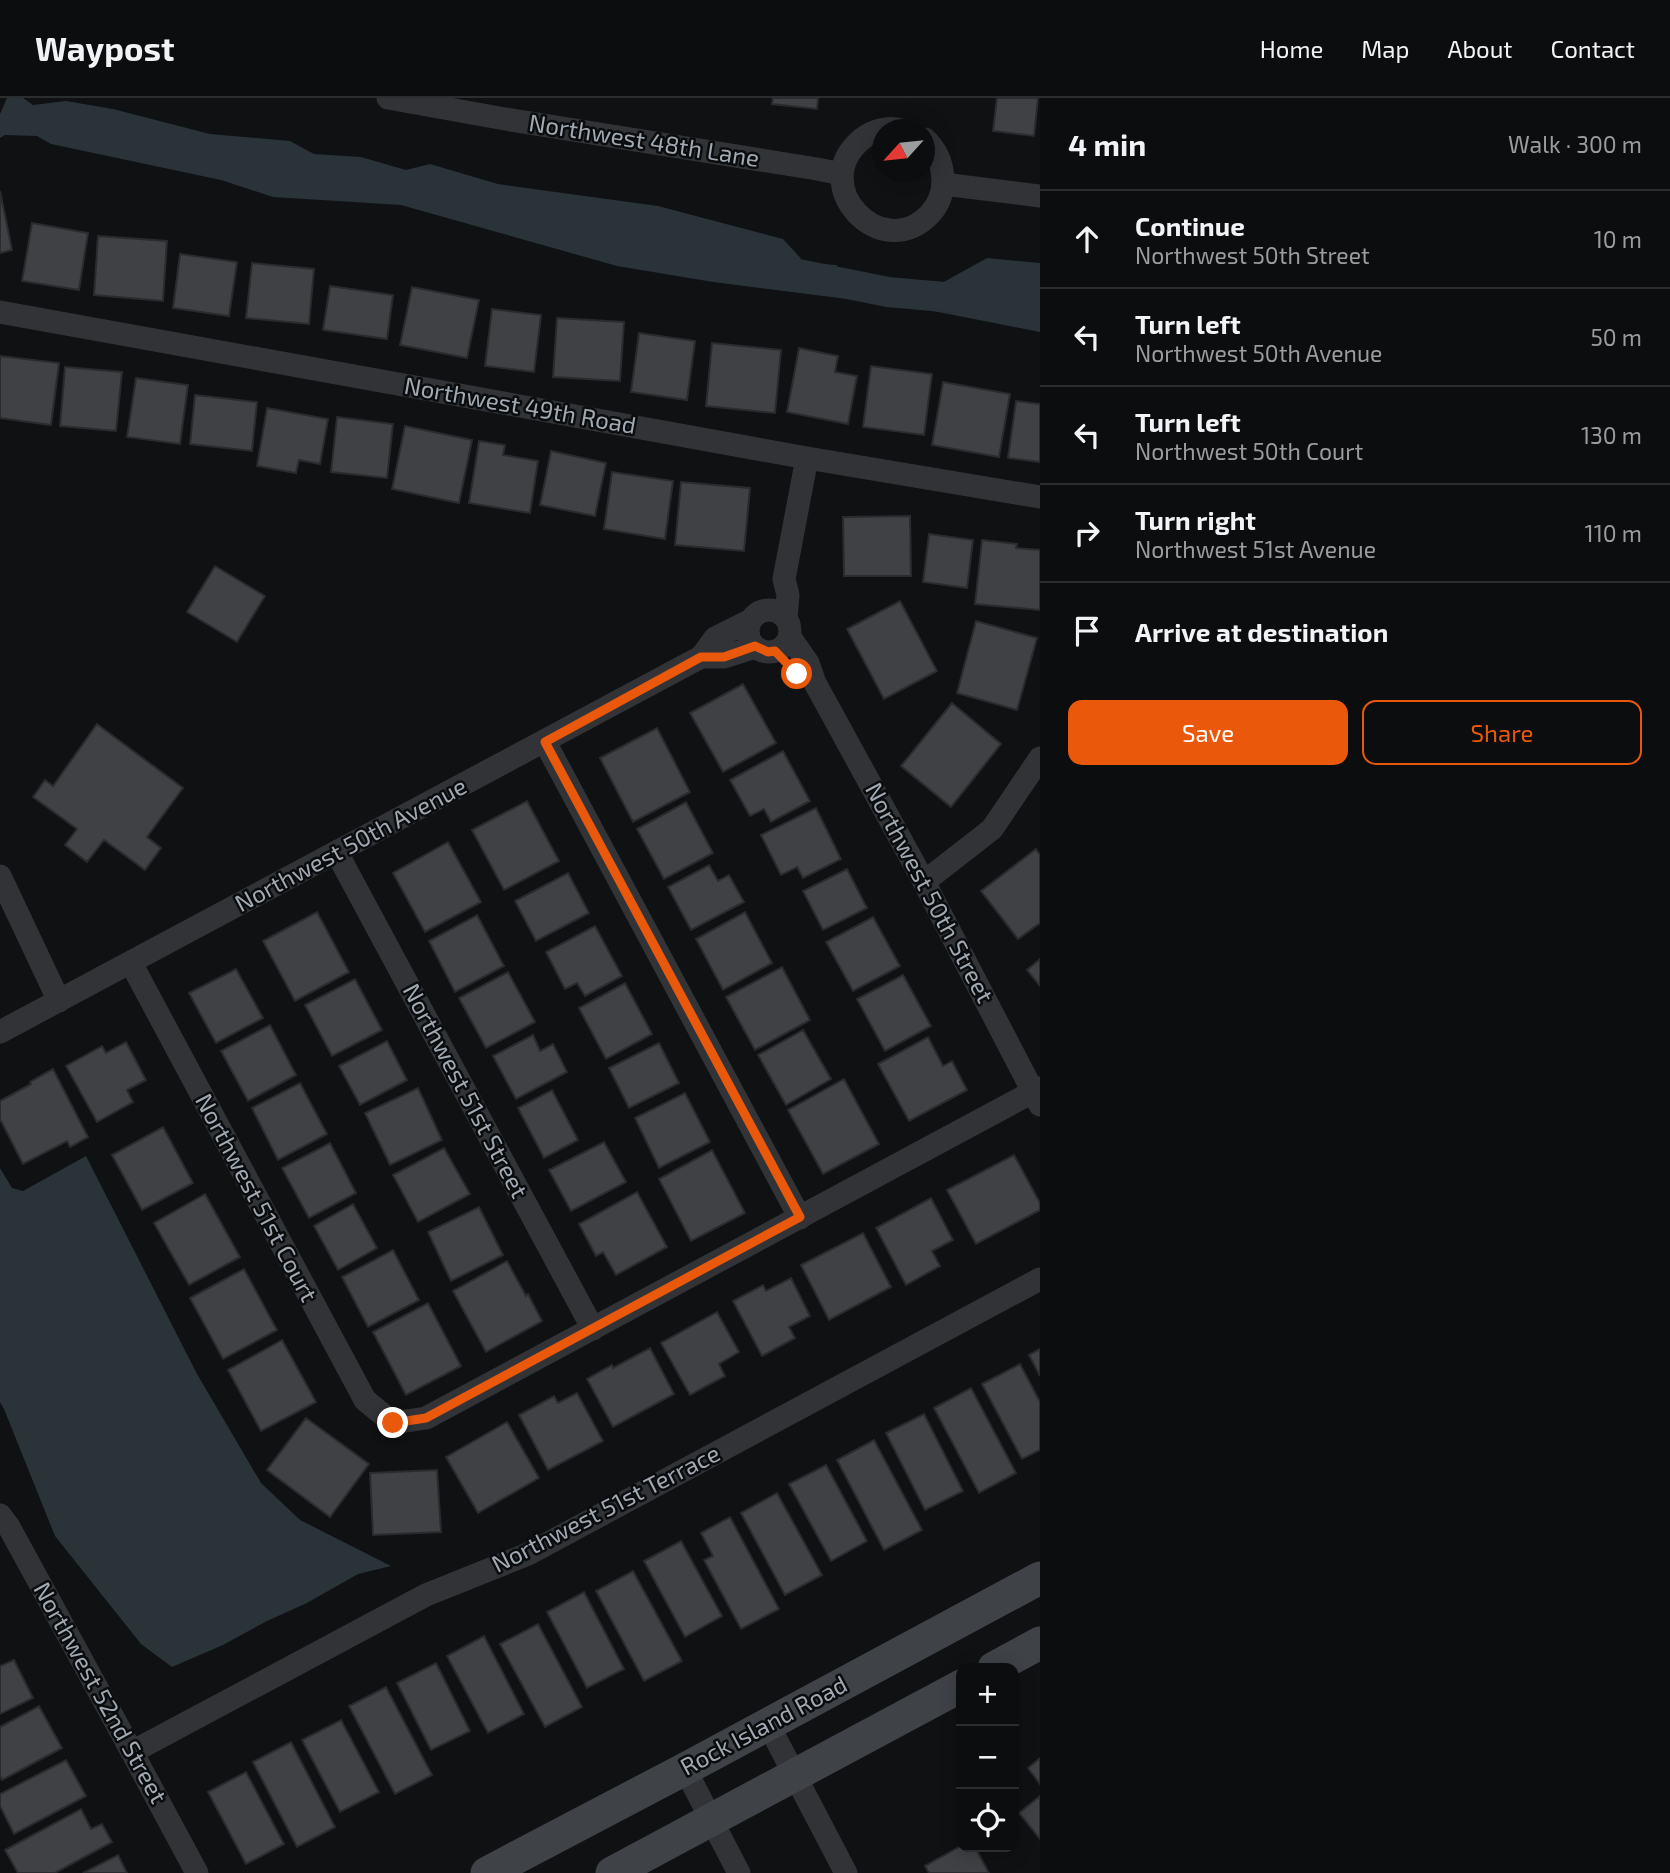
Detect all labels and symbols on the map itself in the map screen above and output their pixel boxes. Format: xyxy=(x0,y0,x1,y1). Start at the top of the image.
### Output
street label: Northwest 48th Lane xyxy=(527,107,761,172)
north arrow xyxy=(872,119,935,182)
street label: Northwest 49th Road xyxy=(402,370,638,439)
route start xyxy=(781,658,812,689)
street label: Northwest 50th Avenue xyxy=(230,770,471,917)
street label: Northwest 50th Street xyxy=(860,777,1001,1007)
street label: Northwest 51st Street xyxy=(398,978,535,1202)
street label: Northwest 51st Court xyxy=(190,1088,324,1306)
route end xyxy=(377,1407,408,1438)
street label: Northwest 51st Terrace xyxy=(486,1438,724,1578)
street label: Northwest 52nd Street xyxy=(28,1577,174,1808)
street label: Rock Island Road xyxy=(675,1669,852,1781)

